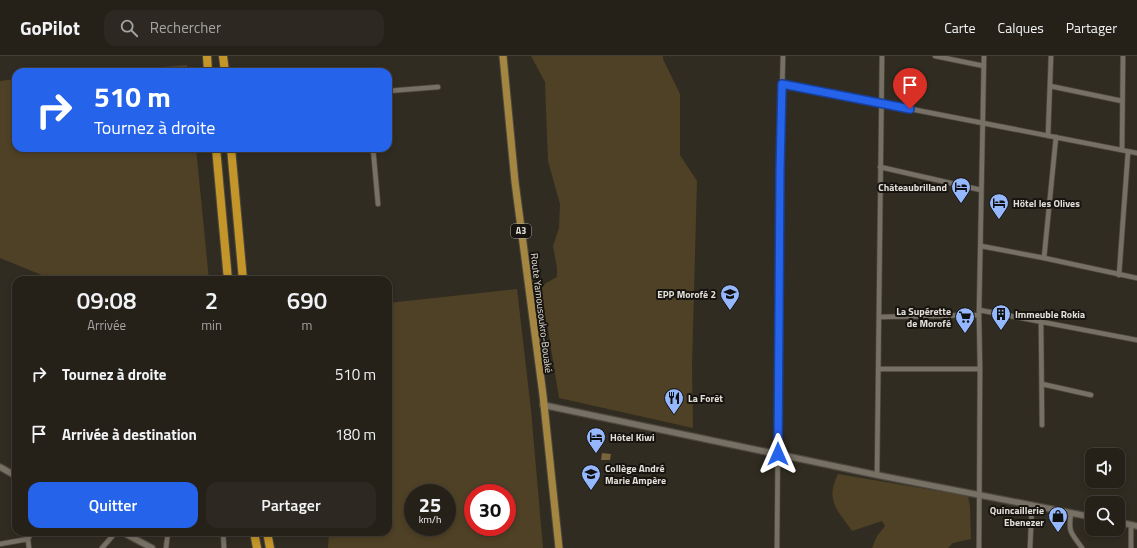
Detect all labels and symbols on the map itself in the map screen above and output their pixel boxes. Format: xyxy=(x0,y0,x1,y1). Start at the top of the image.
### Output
pin xyxy=(893,68,927,109)
hotel icon: Châteaubrilland xyxy=(950,176,972,204)
place label: Châteaubrilland xyxy=(878,180,947,195)
hotel icon: Hötel les Olives xyxy=(988,192,1010,220)
place label: Hötel les Olives xyxy=(1013,196,1080,211)
road number: A3 xyxy=(511,224,531,238)
street label: Route Yamousoukro-Bouaké xyxy=(527,252,556,374)
school or university icon: EPP Morofé 2 xyxy=(719,283,741,311)
place label: EPP Morofé 2 xyxy=(657,287,716,302)
building icon: Immeuble Rokia xyxy=(990,303,1012,331)
place label: La Supérette de Morofé xyxy=(896,304,951,331)
supermarket icon: La Supérette de Morofé xyxy=(954,306,976,334)
place label: Immeuble Rokia xyxy=(1015,307,1085,322)
restaurant icon: La Forêt xyxy=(663,387,685,415)
place label: La Forêt xyxy=(688,391,723,406)
hotel icon: Hôtel Kiwi xyxy=(585,426,607,454)
place label: Hôtel Kiwi xyxy=(610,430,654,445)
position arrow xyxy=(757,433,799,475)
place label: Collège André Marie Ampère xyxy=(605,461,666,488)
school or university icon: Collège André Marie Ampère xyxy=(580,463,602,491)
speed limit sign: 30 xyxy=(464,484,516,536)
place label: Quincaillerie Ebenezer xyxy=(990,503,1044,530)
shop icon: Quincaillerie Ebenezer xyxy=(1047,505,1069,533)

